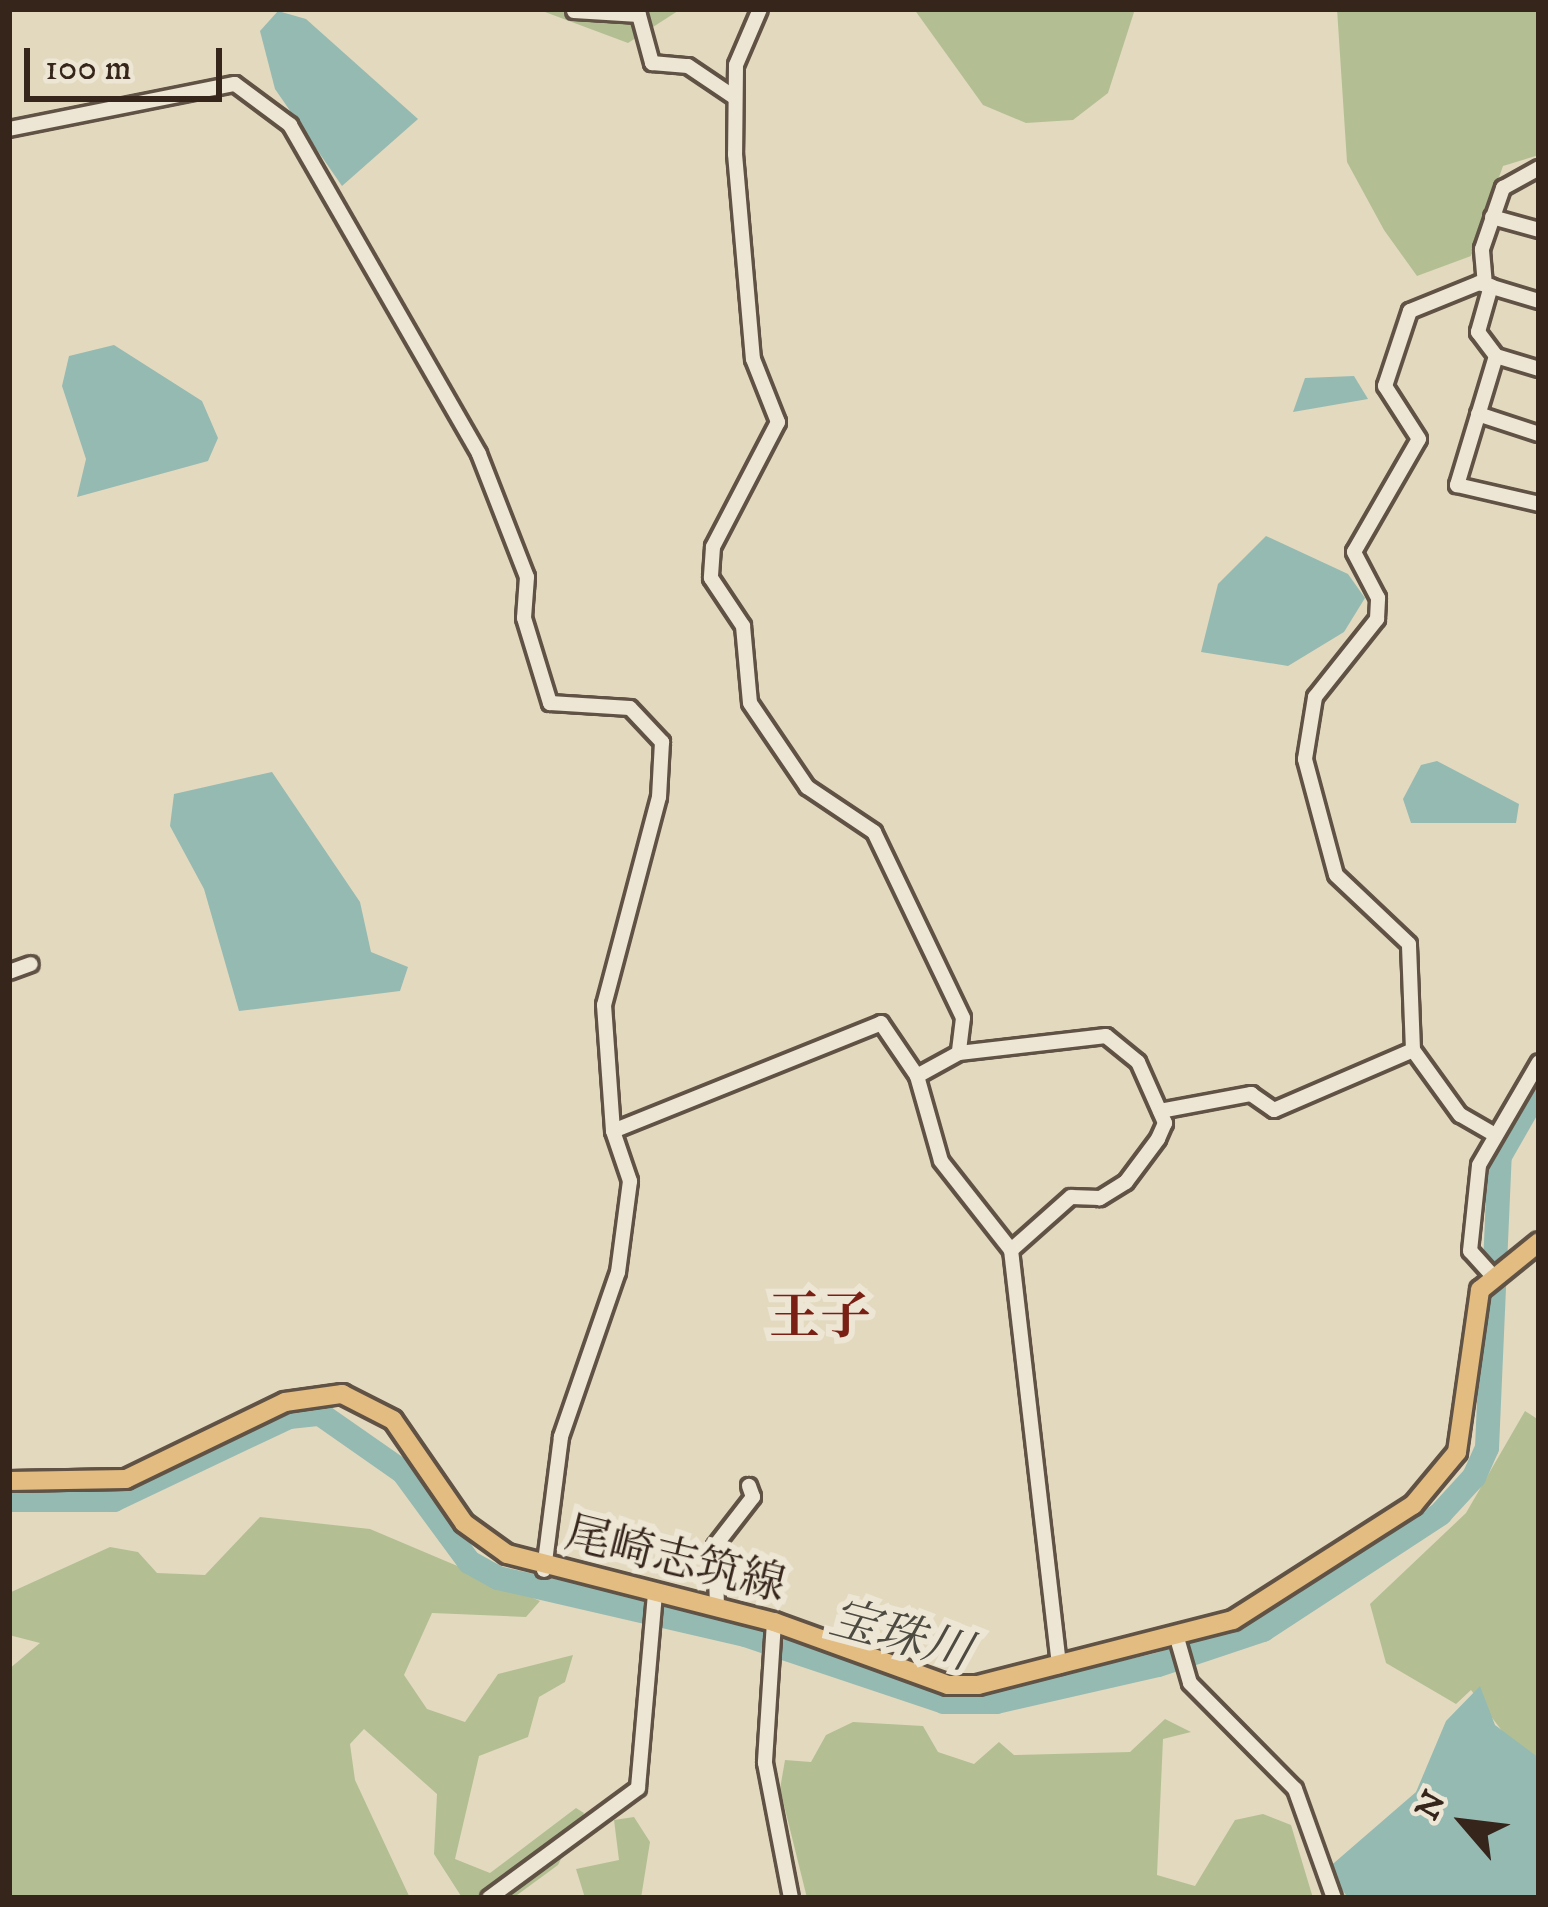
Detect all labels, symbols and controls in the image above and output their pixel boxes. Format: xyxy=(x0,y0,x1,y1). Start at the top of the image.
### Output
scale bar xyxy=(30,24,228,98)
text: 100 m xyxy=(45,46,132,91)
district label: 王子 xyxy=(769,1287,871,1349)
street label: 尾崎志筑線 xyxy=(559,1508,791,1614)
water label: 宝珠川 xyxy=(823,1591,977,1683)
north arrow xyxy=(1404,1763,1524,1883)
text: N xyxy=(1407,1784,1456,1827)

